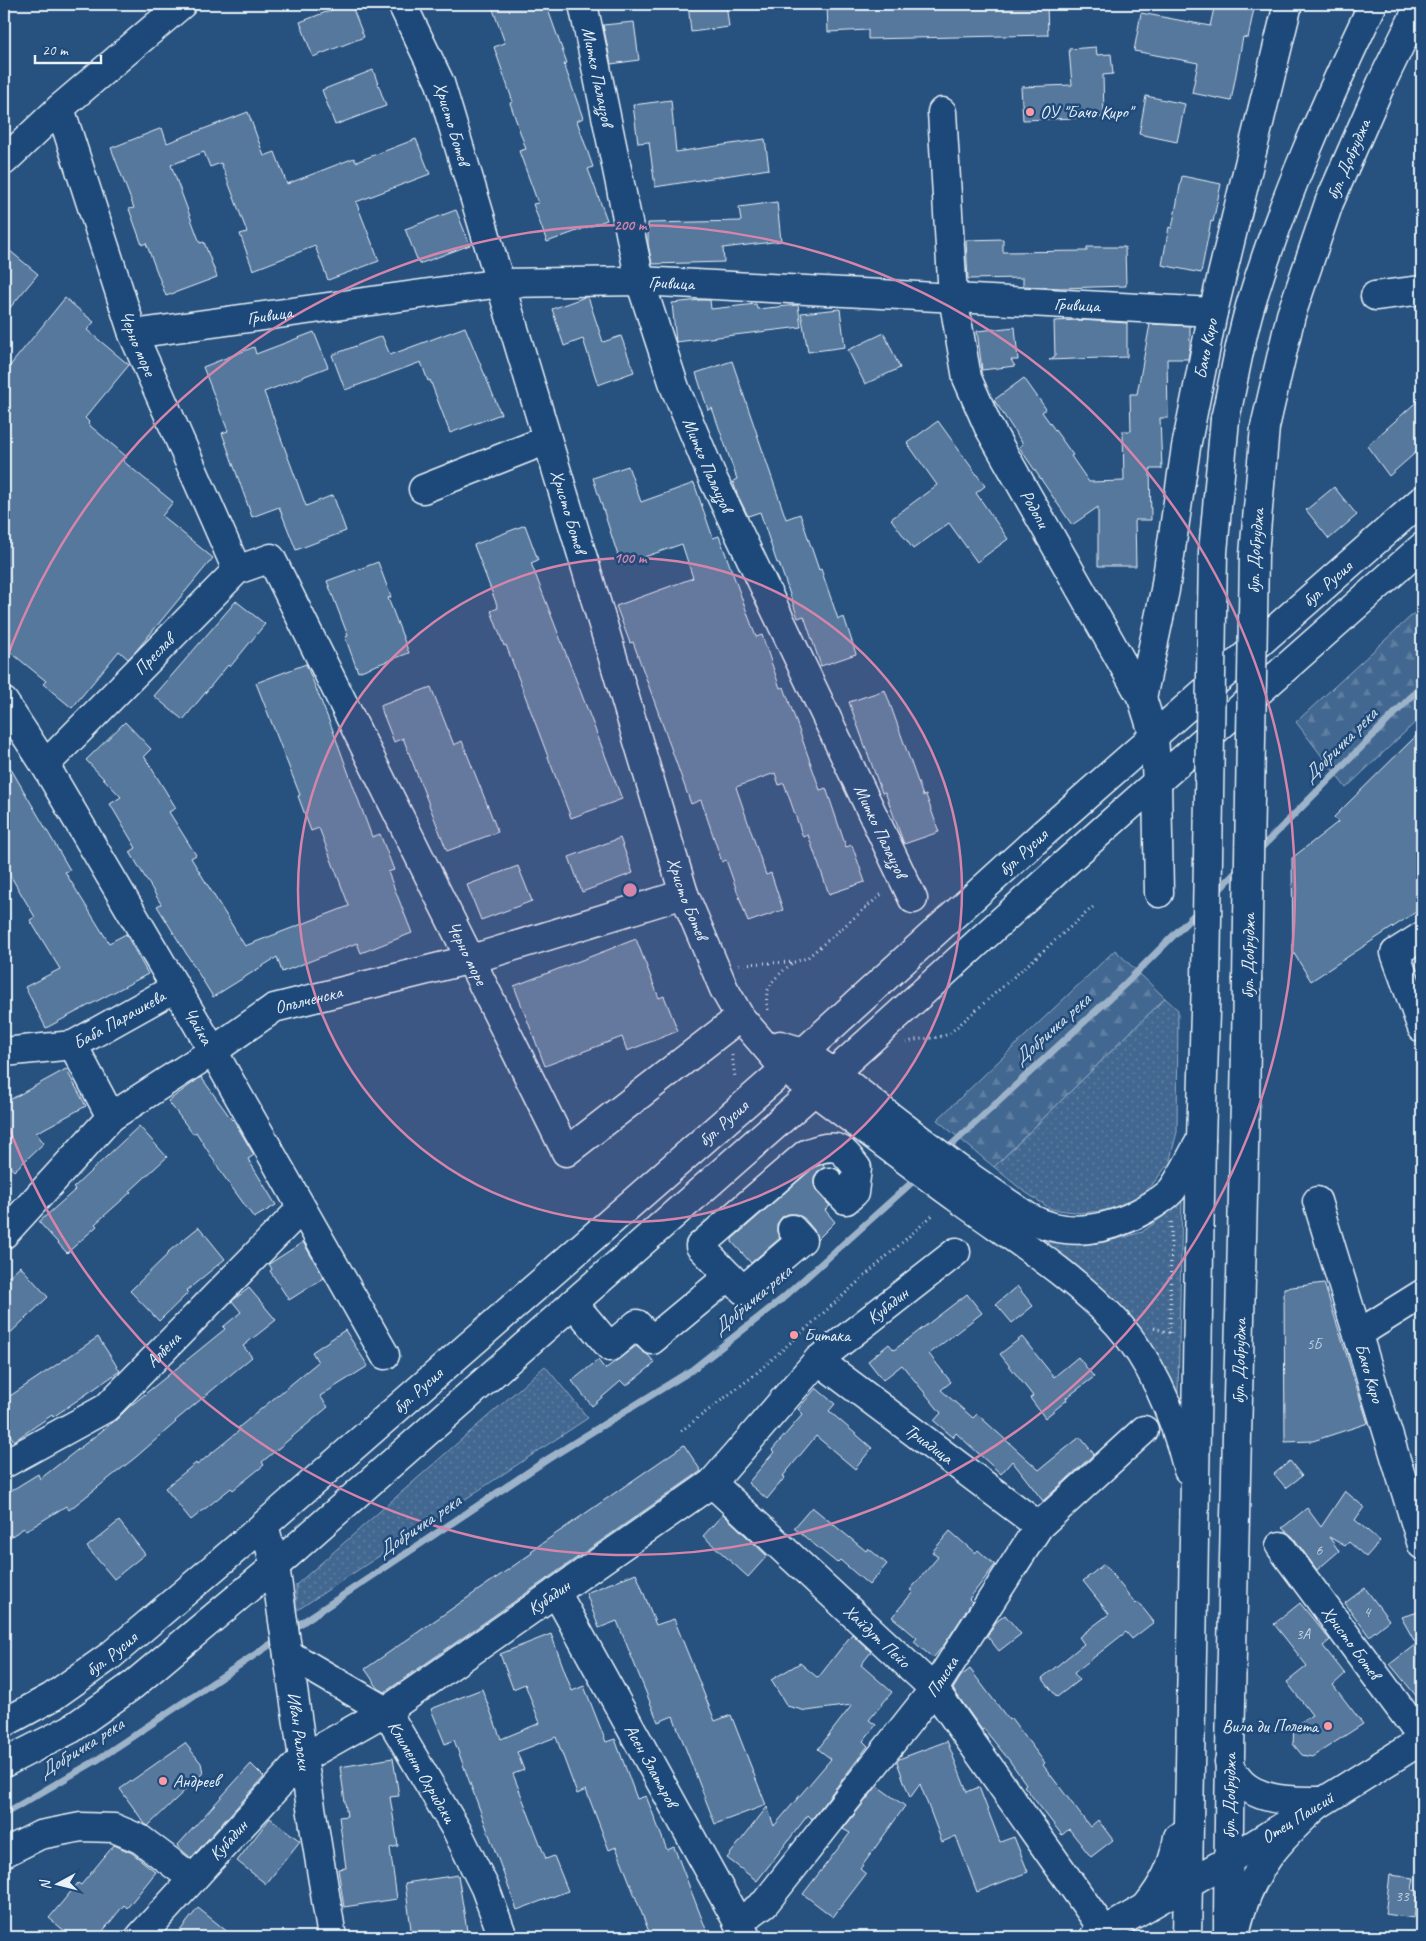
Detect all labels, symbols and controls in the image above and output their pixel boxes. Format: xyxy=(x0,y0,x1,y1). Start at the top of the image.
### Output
street label: Митко Палаузов xyxy=(577,25,619,131)
scale bar xyxy=(35,32,101,64)
text: 20 m xyxy=(42,41,69,60)
street label: Христо Ботев xyxy=(429,79,476,170)
place label: ОУ "Бачо Киро" xyxy=(1040,101,1136,123)
marker: ОУ "Бачо Киро" xyxy=(1024,106,1036,118)
street label: бул. Добруджа xyxy=(1321,114,1376,203)
text: 200 m xyxy=(614,216,648,235)
street label: Гривица xyxy=(648,270,696,295)
street label: Гривица xyxy=(1053,292,1102,317)
street label: Гривица xyxy=(246,301,295,329)
street label: Черно море xyxy=(115,308,162,380)
street label: Бачо Киро xyxy=(1189,315,1223,381)
street label: Митко Палаузов xyxy=(678,415,739,518)
street label: Христо Ботев xyxy=(546,467,593,558)
street label: Родопи xyxy=(1015,486,1055,533)
street label: бул. Добруджа xyxy=(1242,506,1269,594)
text: 100 m xyxy=(614,549,648,568)
street label: бул. Русия xyxy=(1298,554,1358,611)
street label: Преслав xyxy=(129,626,182,679)
water label: Добричка река xyxy=(1297,701,1384,788)
street label: Митко Палаузов xyxy=(849,781,913,884)
street label: бул. Русия xyxy=(993,823,1054,880)
street label: Христо Ботев xyxy=(663,855,714,945)
centre of rings xyxy=(621,881,639,899)
street label: бул. Добруджа xyxy=(1236,912,1260,999)
street label: Черно море xyxy=(442,918,493,990)
street label: Опълченска xyxy=(272,980,346,1018)
street label: Баба Парашкева xyxy=(69,984,170,1054)
water label: Добричка река xyxy=(1008,987,1097,1070)
street label: Чайка xyxy=(179,1004,218,1050)
street label: бул. Русия xyxy=(694,1094,754,1151)
water label: Добричка река xyxy=(707,1259,798,1340)
street label: Кубадин xyxy=(862,1281,914,1329)
street label: бул. Добруджа xyxy=(1227,1317,1251,1404)
place label: Битака xyxy=(804,1324,852,1346)
street label: Албена xyxy=(141,1326,187,1372)
marker: Битака xyxy=(788,1329,800,1341)
house number: 5Б xyxy=(1307,1335,1324,1354)
street label: Бачо Киро xyxy=(1350,1341,1389,1407)
street label: бул. Русия xyxy=(388,1361,449,1418)
street label: Триадица xyxy=(901,1418,958,1469)
water label: Добричка река xyxy=(372,1488,467,1563)
house number: 6 xyxy=(1316,1541,1324,1560)
street label: Кубадин xyxy=(523,1574,575,1620)
street label: Хайдут Пейо xyxy=(839,1600,916,1673)
street label: Христо Ботев xyxy=(1317,1601,1387,1686)
house number: 4 xyxy=(1364,1603,1372,1622)
house number: 3А xyxy=(1296,1625,1312,1644)
street label: бул. Русия xyxy=(81,1626,143,1681)
street label: Плиска xyxy=(921,1651,964,1702)
street label: Иван Рилски xyxy=(283,1691,316,1773)
water label: Добричка река xyxy=(33,1711,130,1784)
place label: Вила ди Полета xyxy=(1222,1715,1320,1737)
street label: Климент Охридски xyxy=(383,1717,461,1828)
street label: Асен Златаров xyxy=(620,1720,685,1814)
marker: Вила ди Полета xyxy=(1322,1720,1334,1732)
street label: бул. Добруджа xyxy=(1218,1752,1241,1839)
place label: Андреев xyxy=(173,1770,224,1792)
marker: Андреев xyxy=(157,1775,169,1787)
street label: Отец Паисий xyxy=(1257,1786,1339,1848)
street label: Кубадин xyxy=(204,1814,253,1865)
north arrow xyxy=(32,1858,82,1908)
text: N xyxy=(36,1878,55,1891)
house number: 33 xyxy=(1395,1887,1410,1906)

